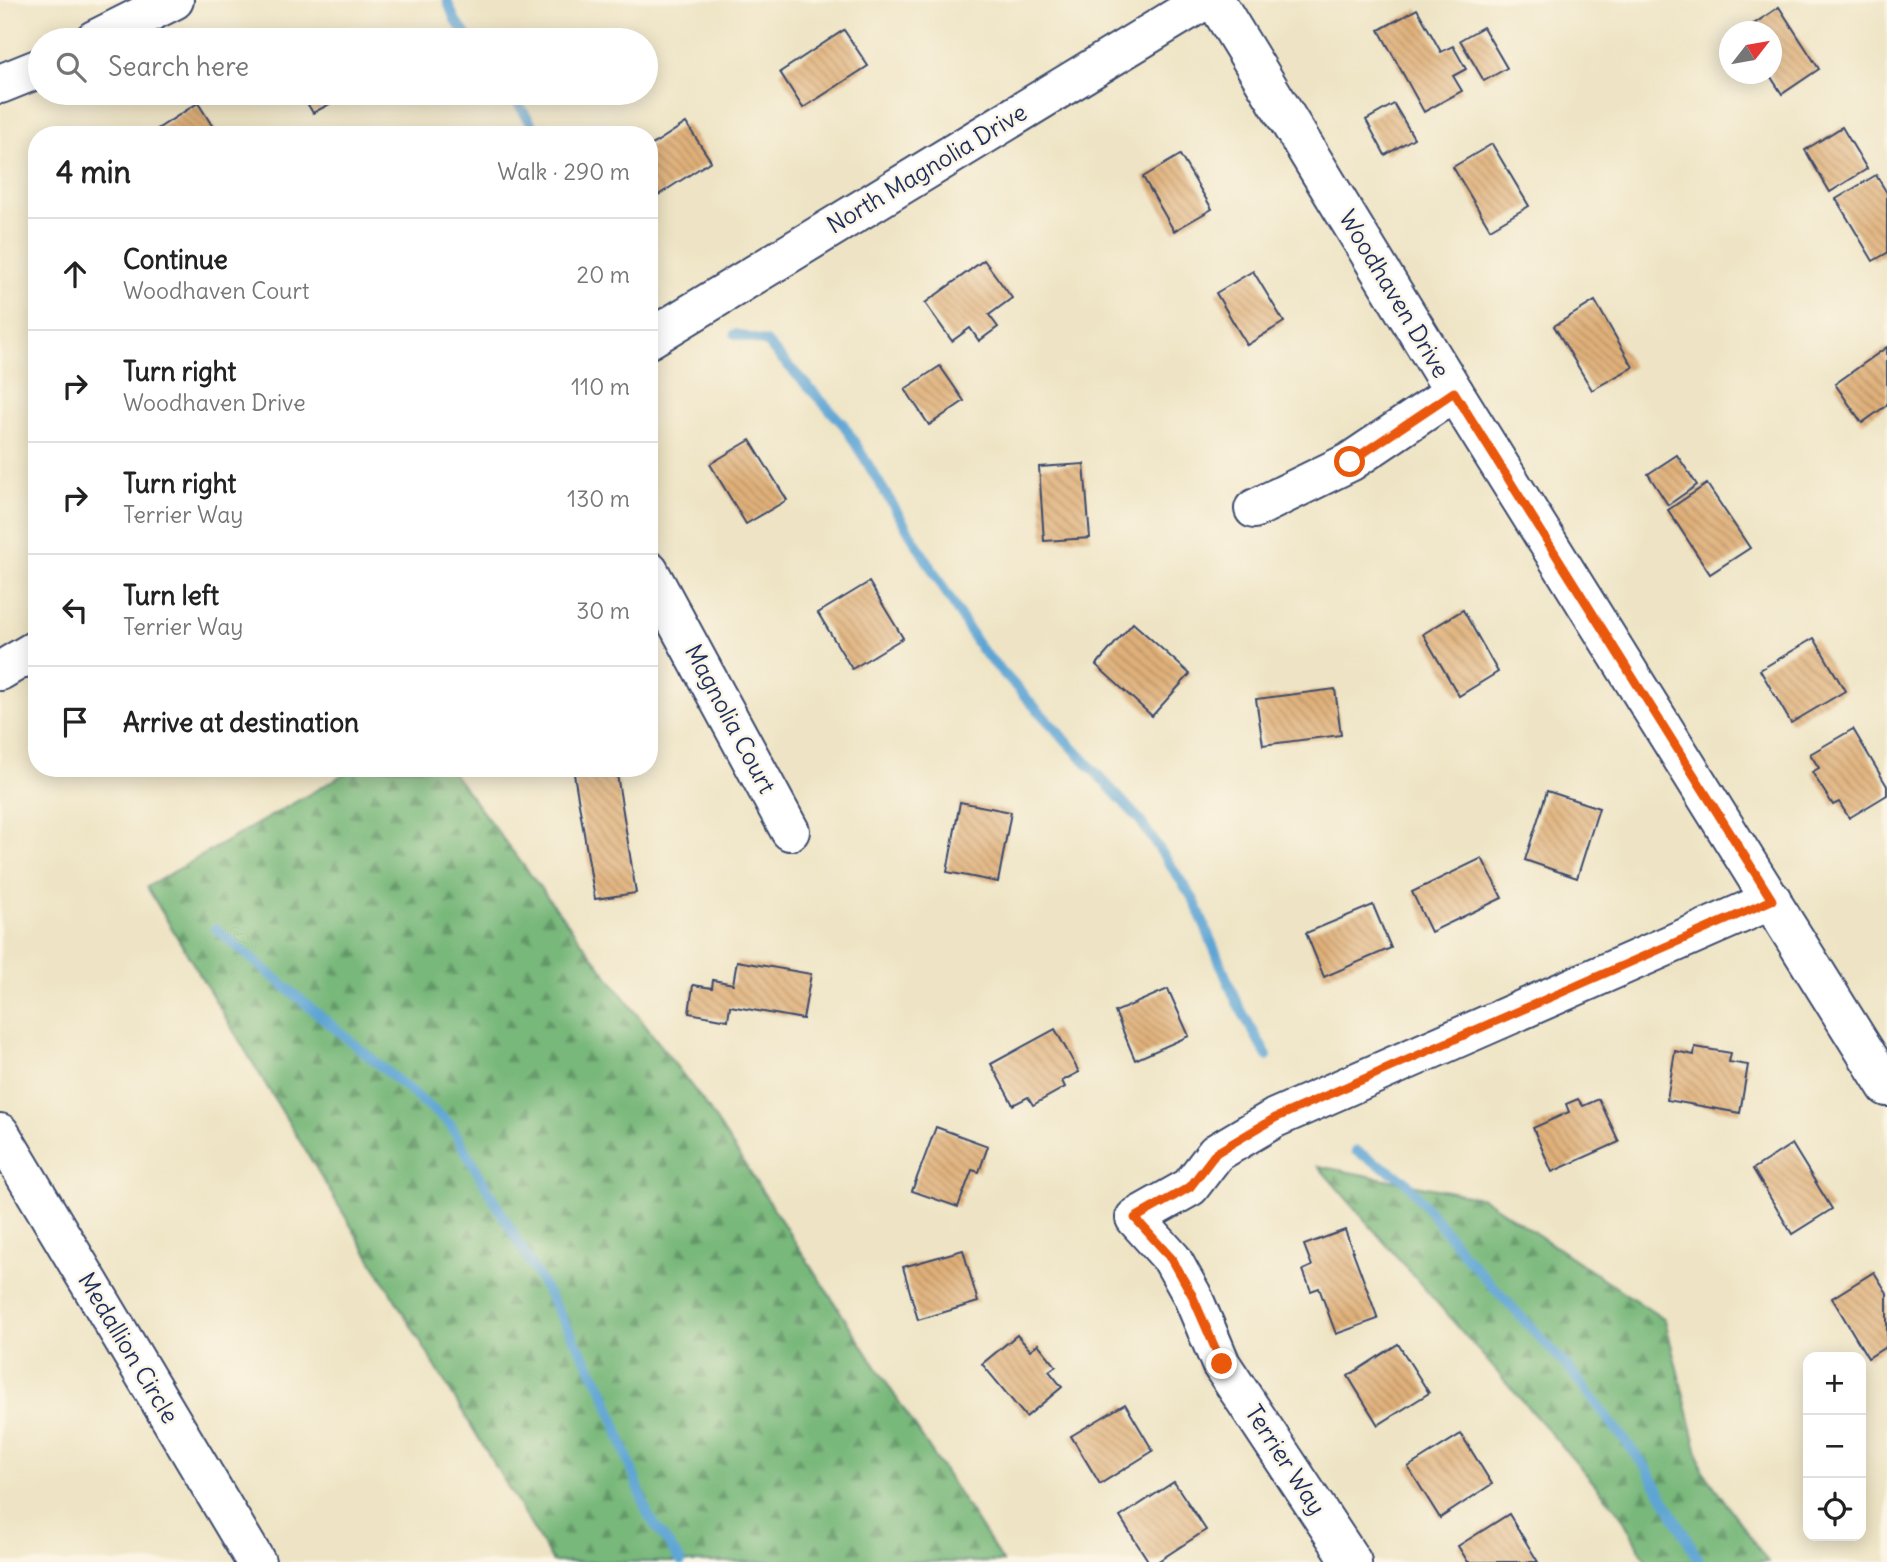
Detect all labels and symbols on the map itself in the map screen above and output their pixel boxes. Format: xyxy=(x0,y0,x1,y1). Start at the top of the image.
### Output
north arrow xyxy=(1719,21,1782,84)
street label: North Magnolia Drive xyxy=(821,97,1032,240)
street label: Woodhaven Drive xyxy=(1333,204,1457,383)
route start xyxy=(1334,446,1365,477)
street label: Magnolia Court xyxy=(679,639,783,798)
street label: Medallion Circle xyxy=(72,1267,186,1428)
route end xyxy=(1206,1348,1237,1379)
street label: Terrier Way xyxy=(1239,1399,1333,1520)

